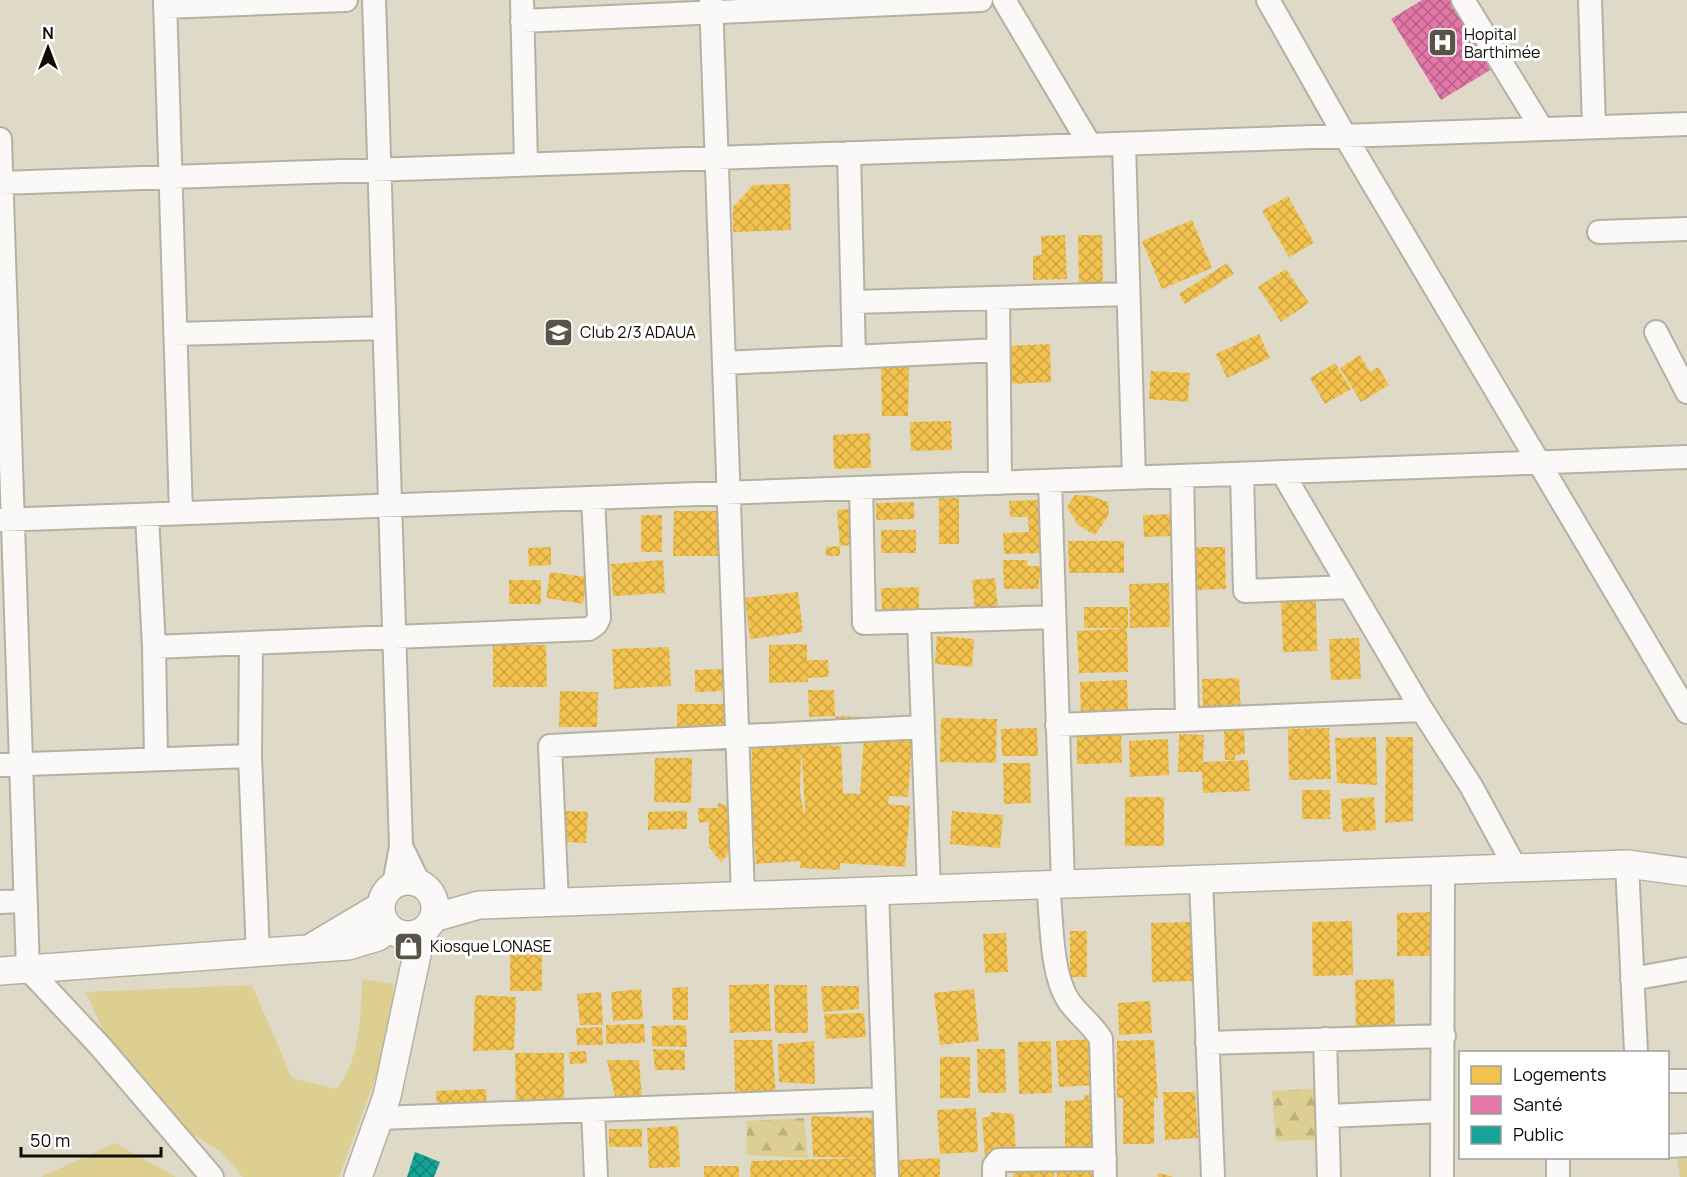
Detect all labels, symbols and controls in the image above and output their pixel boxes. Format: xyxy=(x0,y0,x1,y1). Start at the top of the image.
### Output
north arrow xyxy=(18,18,78,78)
text: N xyxy=(42,22,54,44)
place label: Hopital Barthimée xyxy=(1464,23,1540,63)
hospital icon: Hopital Barthimée xyxy=(1427,27,1459,59)
school or university icon: Club 2/3 ADAUA xyxy=(543,316,575,348)
place label: Club 2/3 ADAUA xyxy=(580,321,696,343)
shop icon: Kiosque LONASE xyxy=(393,930,425,962)
place label: Kiosque LONASE xyxy=(430,935,552,957)
legend xyxy=(1459,1051,1669,1159)
text: Logements xyxy=(1513,1062,1607,1086)
text: Santé xyxy=(1513,1092,1563,1116)
scale bar xyxy=(21,1120,160,1158)
text: Public xyxy=(1513,1122,1564,1146)
text: 50 m xyxy=(30,1128,70,1152)

